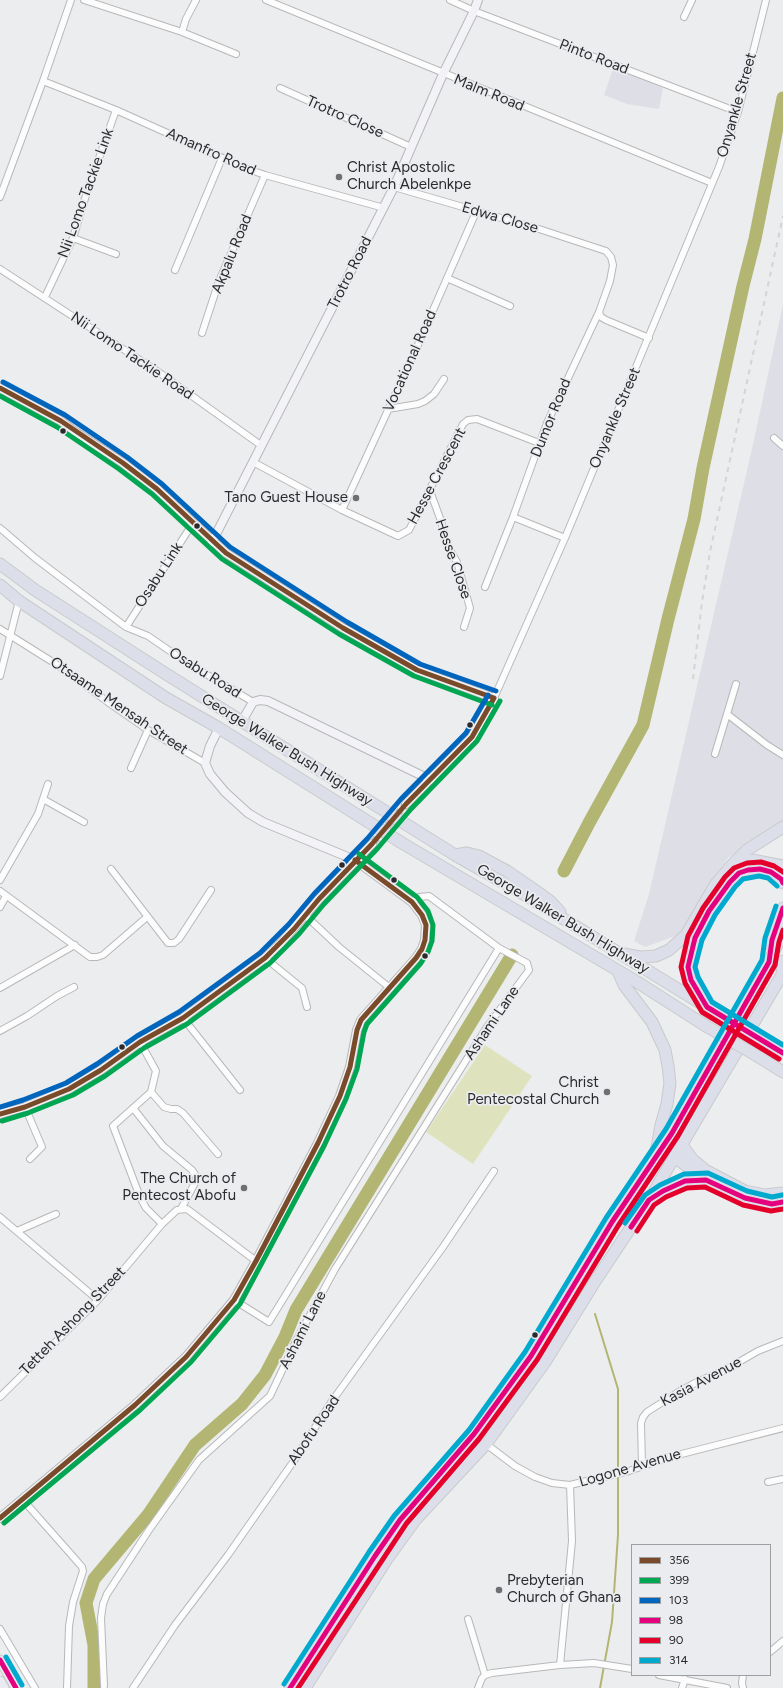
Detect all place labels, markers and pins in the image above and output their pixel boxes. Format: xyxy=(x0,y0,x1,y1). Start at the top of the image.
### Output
place label: Christ Apostolic Church Abelenkpe xyxy=(347,159,471,194)
marker: Christ Apostolic Church Abelenkpe xyxy=(334,172,344,182)
unlabelled marker xyxy=(58,426,68,436)
place label: Tano Guest House xyxy=(224,489,348,507)
marker: Tano Guest House xyxy=(351,493,361,503)
unlabelled marker xyxy=(192,521,202,531)
unlabelled marker xyxy=(465,720,475,730)
unlabelled marker xyxy=(337,860,347,870)
unlabelled marker xyxy=(389,875,399,885)
unlabelled marker xyxy=(420,951,430,961)
unlabelled marker xyxy=(117,1042,127,1052)
place label: Christ Pentecostal Church xyxy=(467,1074,599,1109)
marker: Christ Pentecostal Church xyxy=(602,1087,612,1097)
place label: The Church of Pentecost Abofu xyxy=(122,1170,236,1205)
marker: The Church of Pentecost Abofu xyxy=(239,1183,249,1193)
unlabelled marker xyxy=(530,1330,540,1340)
place label: Prebyterian Church of Ghana xyxy=(507,1572,621,1607)
marker: Prebyterian Church of Ghana xyxy=(494,1585,504,1595)

